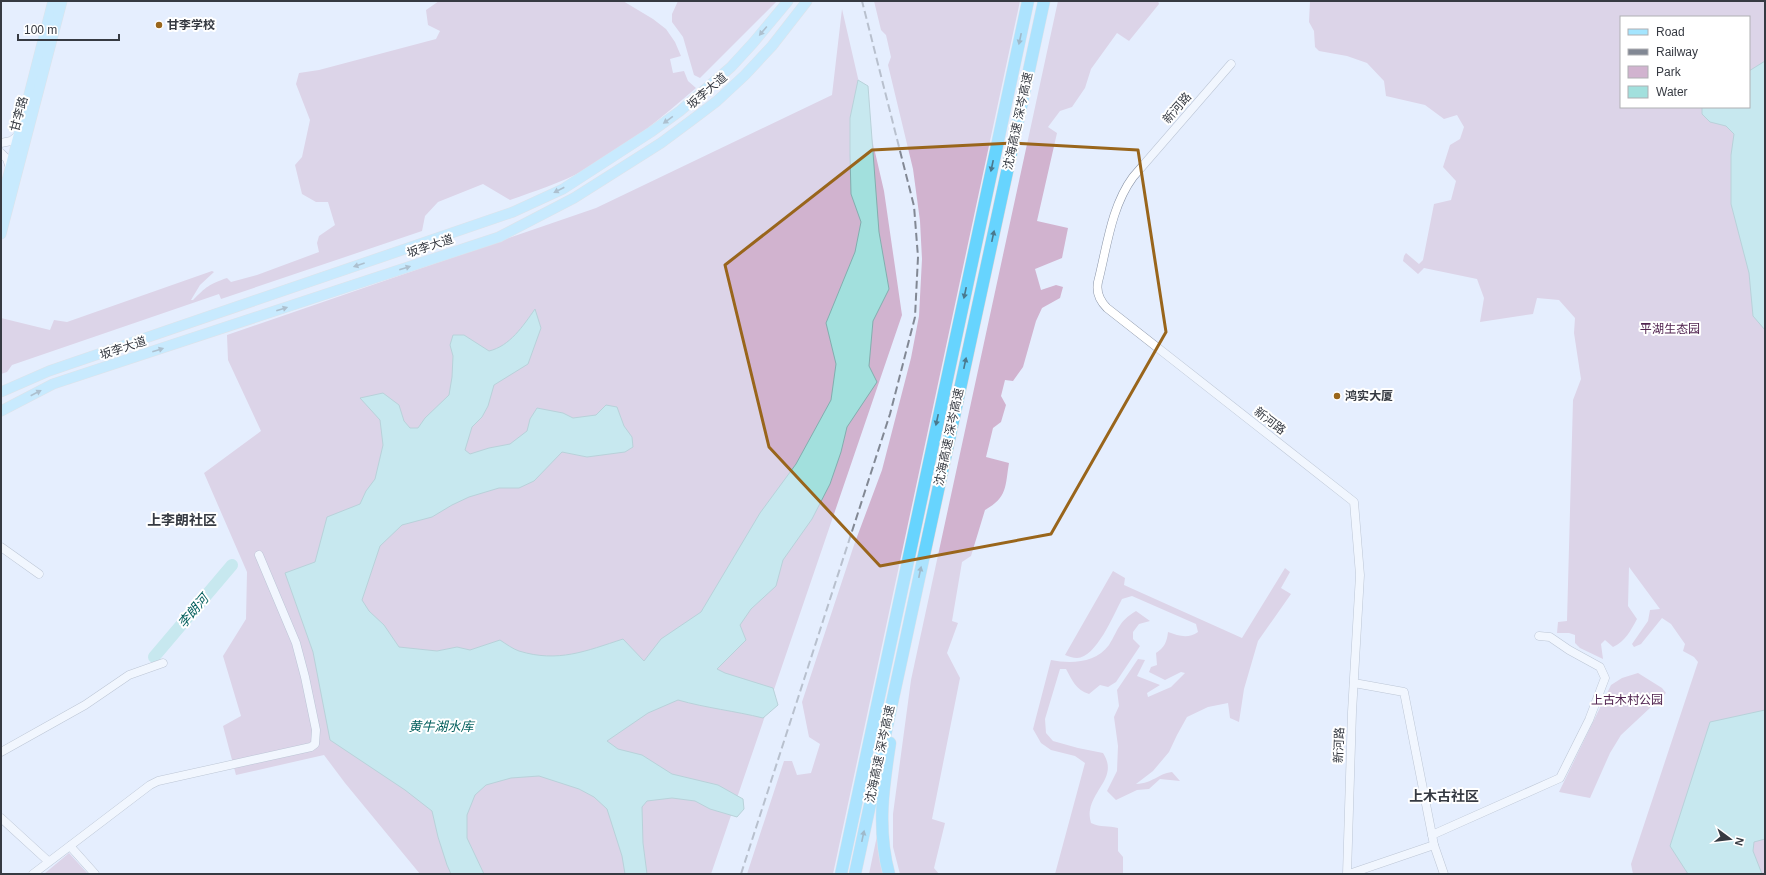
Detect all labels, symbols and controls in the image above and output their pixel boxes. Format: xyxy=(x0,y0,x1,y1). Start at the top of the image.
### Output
scale bar xyxy=(18,16,119,42)
legend xyxy=(1620,16,1750,108)
place label: 甘李学校 xyxy=(167,18,215,32)
marker: 甘李学校 xyxy=(154,20,164,30)
text: 100 m xyxy=(24,23,57,37)
text: Road xyxy=(1656,25,1685,39)
one-way arrow xyxy=(759,26,768,37)
one-way arrow xyxy=(1016,33,1022,45)
text: Railway xyxy=(1656,45,1698,59)
text: Park xyxy=(1656,65,1682,79)
street label: 坂李大道 xyxy=(684,70,730,112)
street label: 沈海高速 深岑高速 xyxy=(1001,71,1035,171)
text: Water xyxy=(1656,85,1688,99)
street label: 新河路 xyxy=(1160,90,1194,126)
street label: 甘李路 xyxy=(8,95,30,133)
one-way arrow xyxy=(663,115,674,124)
one-way arrow xyxy=(989,160,995,172)
one-way arrow xyxy=(554,187,565,193)
one-way arrow xyxy=(991,230,997,242)
street label: 坂李大道 xyxy=(405,232,455,260)
one-way arrow xyxy=(353,262,365,268)
one-way arrow xyxy=(399,265,411,271)
one-way arrow xyxy=(961,287,967,299)
one-way arrow xyxy=(276,306,288,312)
park label: 平湖生态园 xyxy=(1640,322,1700,336)
street label: 坂李大道 xyxy=(98,334,148,362)
one-way arrow xyxy=(153,346,165,352)
one-way arrow xyxy=(963,357,969,369)
street label: 沈海高速 深岑高速 xyxy=(932,387,966,487)
place label: 鸿实大厦 xyxy=(1345,389,1393,403)
one-way arrow xyxy=(30,390,42,396)
marker: 鸿实大厦 xyxy=(1332,391,1342,401)
street label: 新河路 xyxy=(1252,404,1288,438)
one-way arrow xyxy=(934,414,940,426)
district label: 上李朗社区 xyxy=(147,512,217,528)
one-way arrow xyxy=(917,566,923,578)
water label: 李朗河 xyxy=(175,589,213,631)
park label: 上古木村公园 xyxy=(1591,693,1663,707)
street label: 沈海高速 深岑高速 xyxy=(863,704,897,804)
water label: 黄牛湖水库 xyxy=(408,719,475,734)
street label: 新河路 xyxy=(1331,727,1347,763)
district label: 上木古社区 xyxy=(1409,788,1479,804)
north arrow xyxy=(1710,819,1750,859)
one-way arrow xyxy=(860,830,866,842)
text: N xyxy=(1733,836,1746,847)

